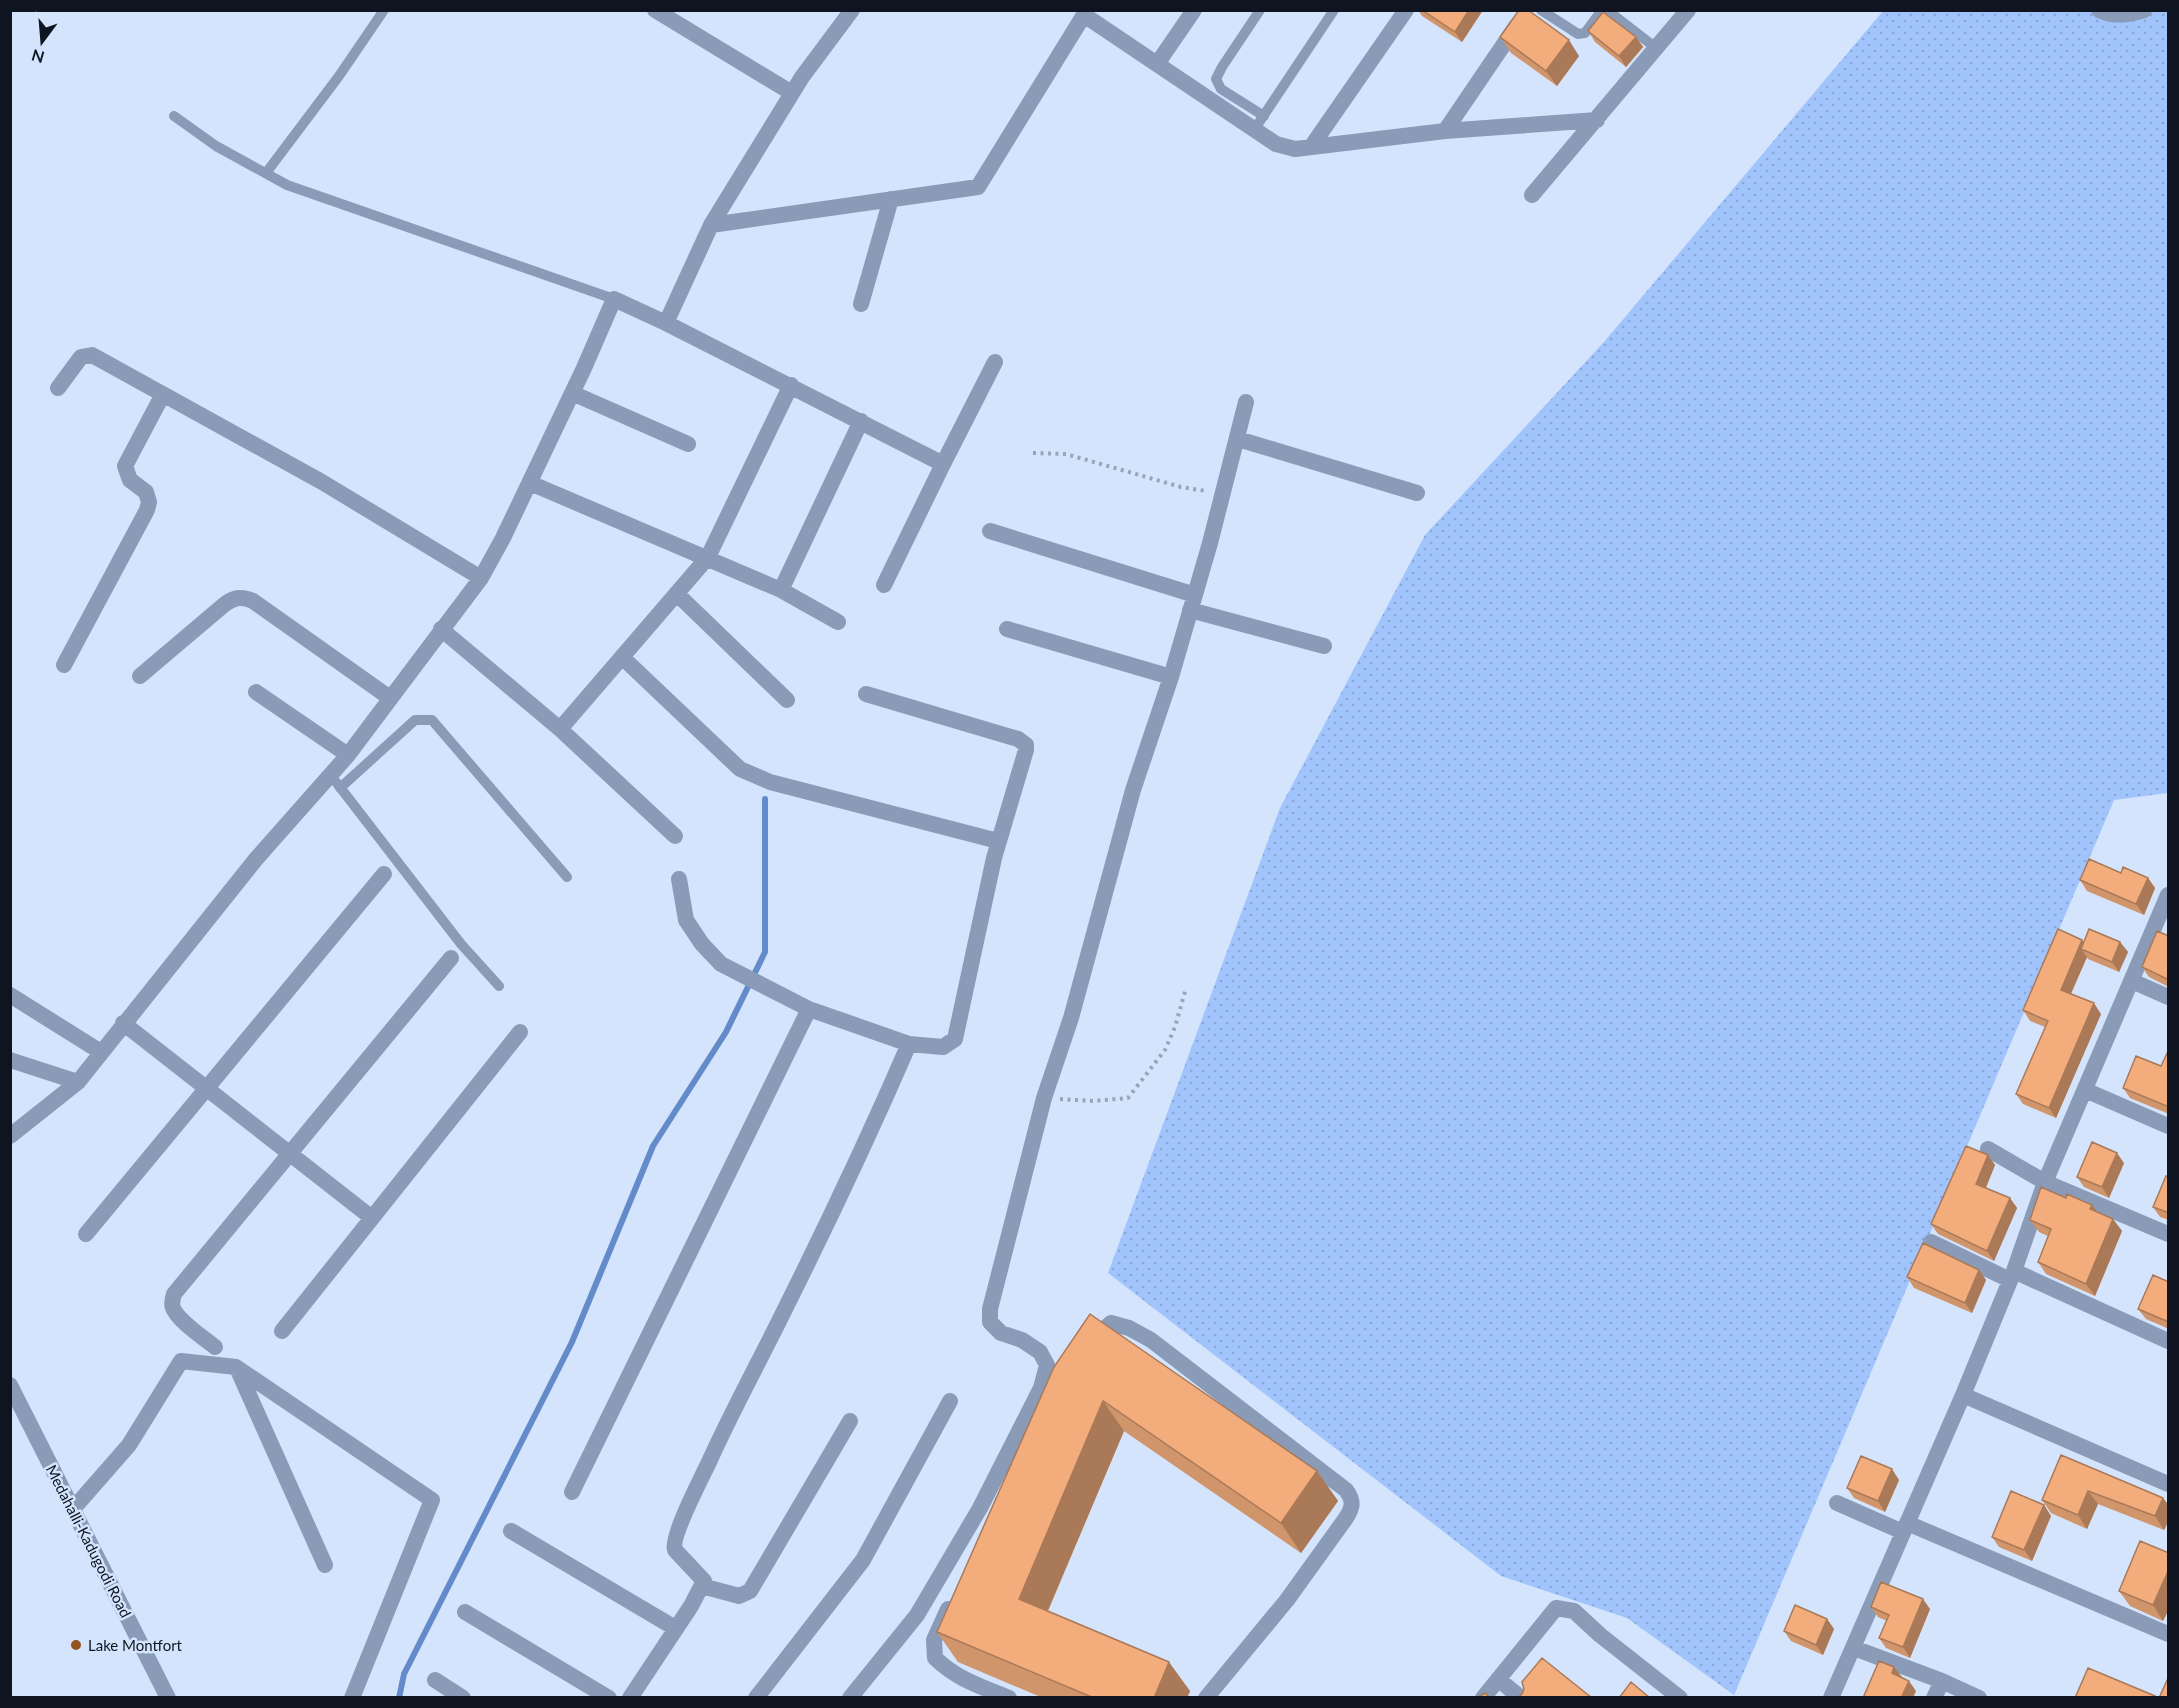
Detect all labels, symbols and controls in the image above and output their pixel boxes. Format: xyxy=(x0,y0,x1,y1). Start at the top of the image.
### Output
north arrow xyxy=(12,12,72,72)
text: N xyxy=(29,46,46,68)
street label: Medahalli-Kadugodi Road xyxy=(43,1462,135,1620)
place label: Lake Montfort xyxy=(88,1636,183,1654)
marker: Lake Montfort xyxy=(69,1638,83,1652)

